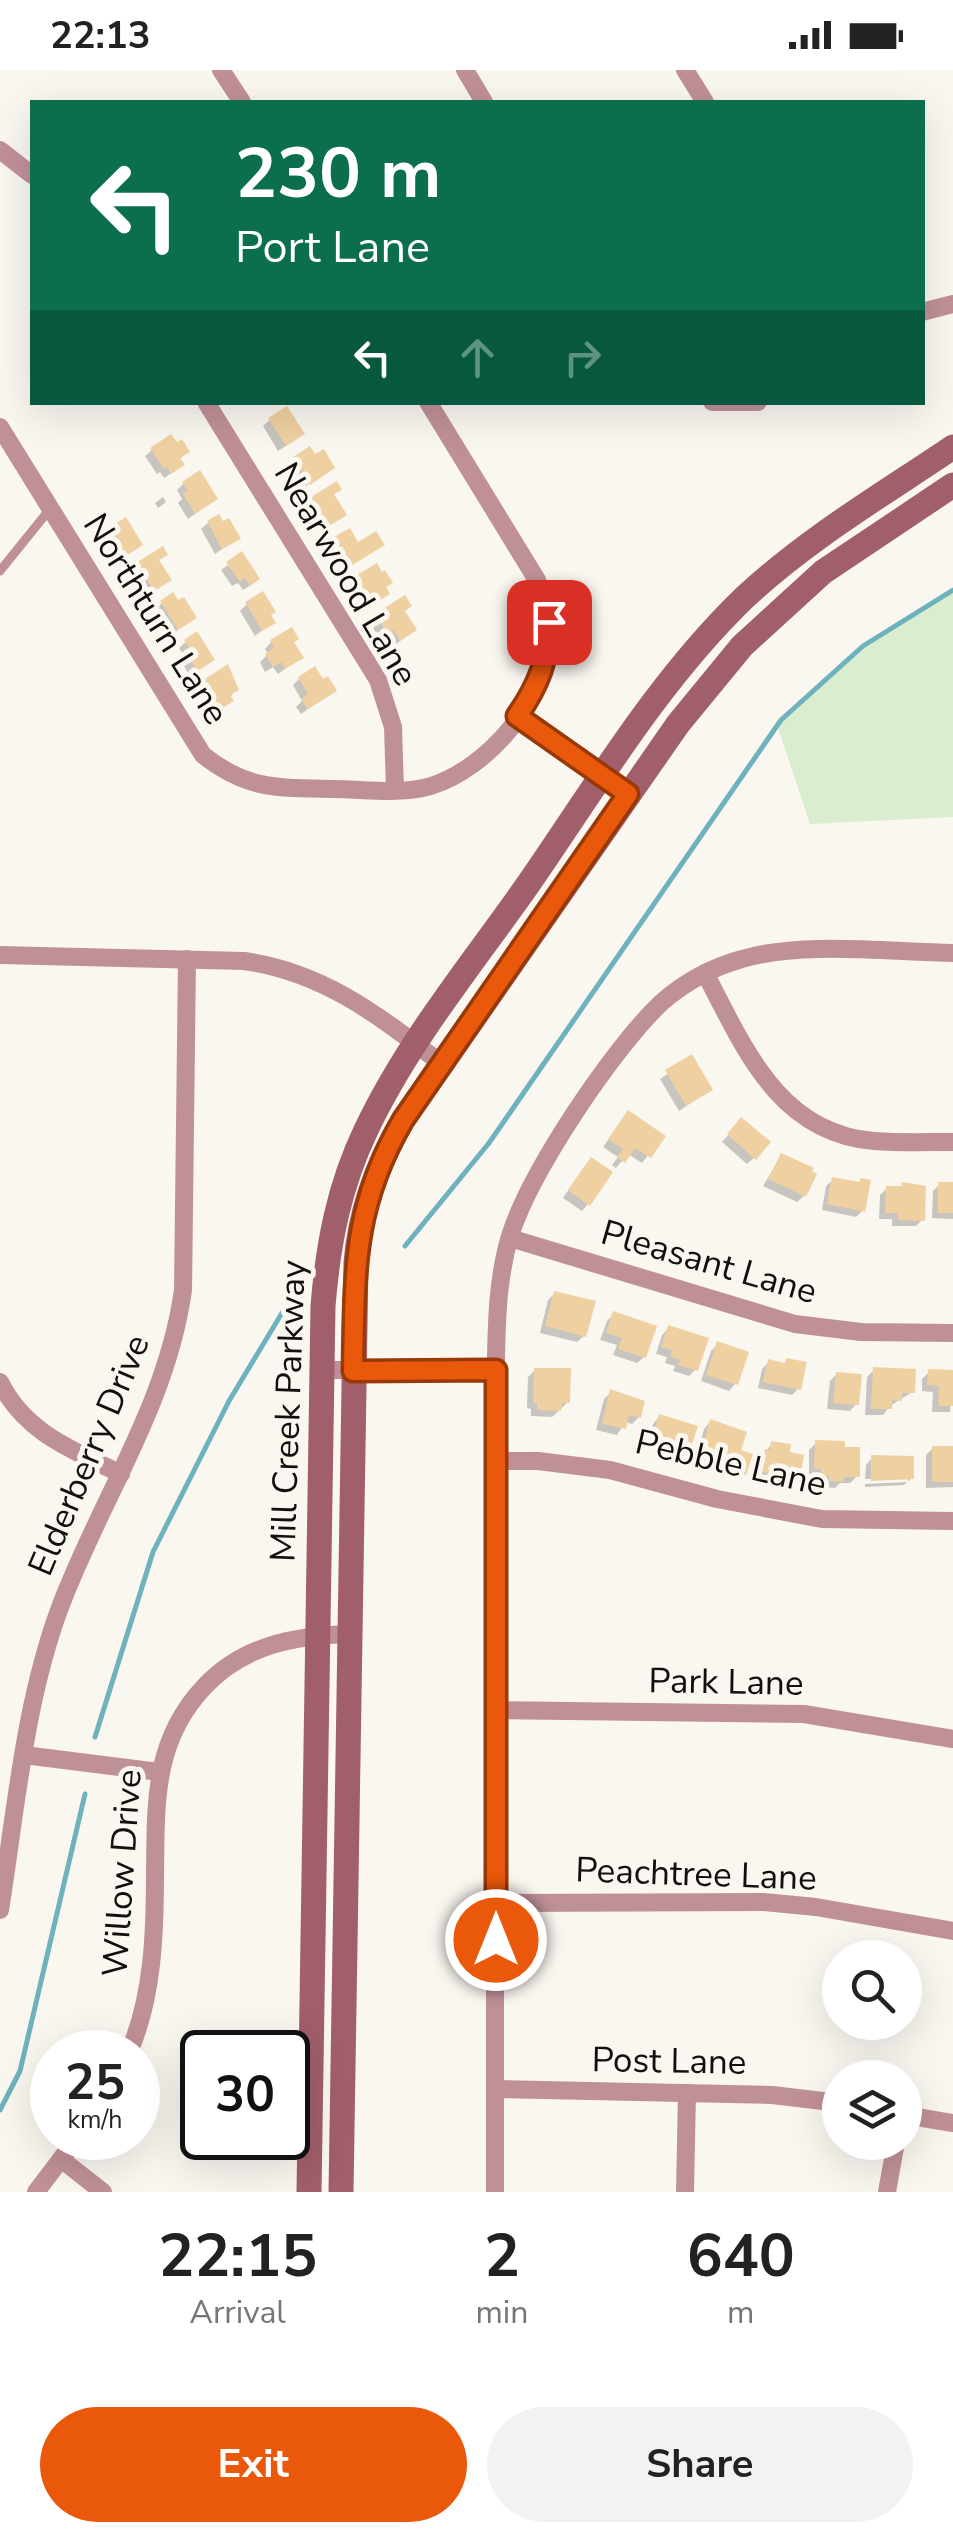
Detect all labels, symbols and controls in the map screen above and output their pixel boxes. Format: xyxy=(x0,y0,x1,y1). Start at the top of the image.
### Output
text: 22:13 xyxy=(50,10,151,61)
text: 230 m xyxy=(235,126,441,222)
icon: left xyxy=(70,140,200,270)
text: Port Lane xyxy=(235,217,430,278)
icon: left xyxy=(345,330,400,385)
icon: ahead xyxy=(450,330,505,385)
icon: right xyxy=(555,330,610,385)
street label: Nearwood Lane xyxy=(263,454,429,694)
street label: Northturn Lane xyxy=(72,505,240,733)
pin xyxy=(507,580,592,665)
icon: arrive xyxy=(522,595,577,650)
street label: Pleasant Lane xyxy=(596,1209,822,1315)
street label: Mill Creek Parkway xyxy=(259,1259,317,1563)
street label: Elderberry Drive xyxy=(17,1327,161,1583)
street label: Pebble Lane xyxy=(631,1418,831,1508)
street label: Park Lane xyxy=(648,1657,804,1707)
street label: Willow Drive xyxy=(91,1768,153,1978)
street label: Peachtree Lane xyxy=(575,1846,817,1902)
position arrow xyxy=(444,1888,548,1992)
map controls xyxy=(822,1940,922,2160)
button: search xyxy=(822,1940,922,2040)
speed limit sign: 30 xyxy=(180,2030,310,2160)
street label: Post Lane xyxy=(591,2036,747,2086)
text: 25 xyxy=(65,2048,125,2117)
button: layers xyxy=(822,2060,922,2160)
text: km/h xyxy=(67,2103,123,2137)
text: 22:15 xyxy=(158,2215,317,2297)
text: 2 xyxy=(484,2215,520,2297)
text: 640 xyxy=(687,2215,795,2297)
text: Arrival xyxy=(190,2291,286,2334)
text: min xyxy=(475,2291,528,2334)
text: m xyxy=(727,2291,754,2334)
button: Exit xyxy=(40,2407,467,2522)
button: Share xyxy=(487,2407,913,2522)

